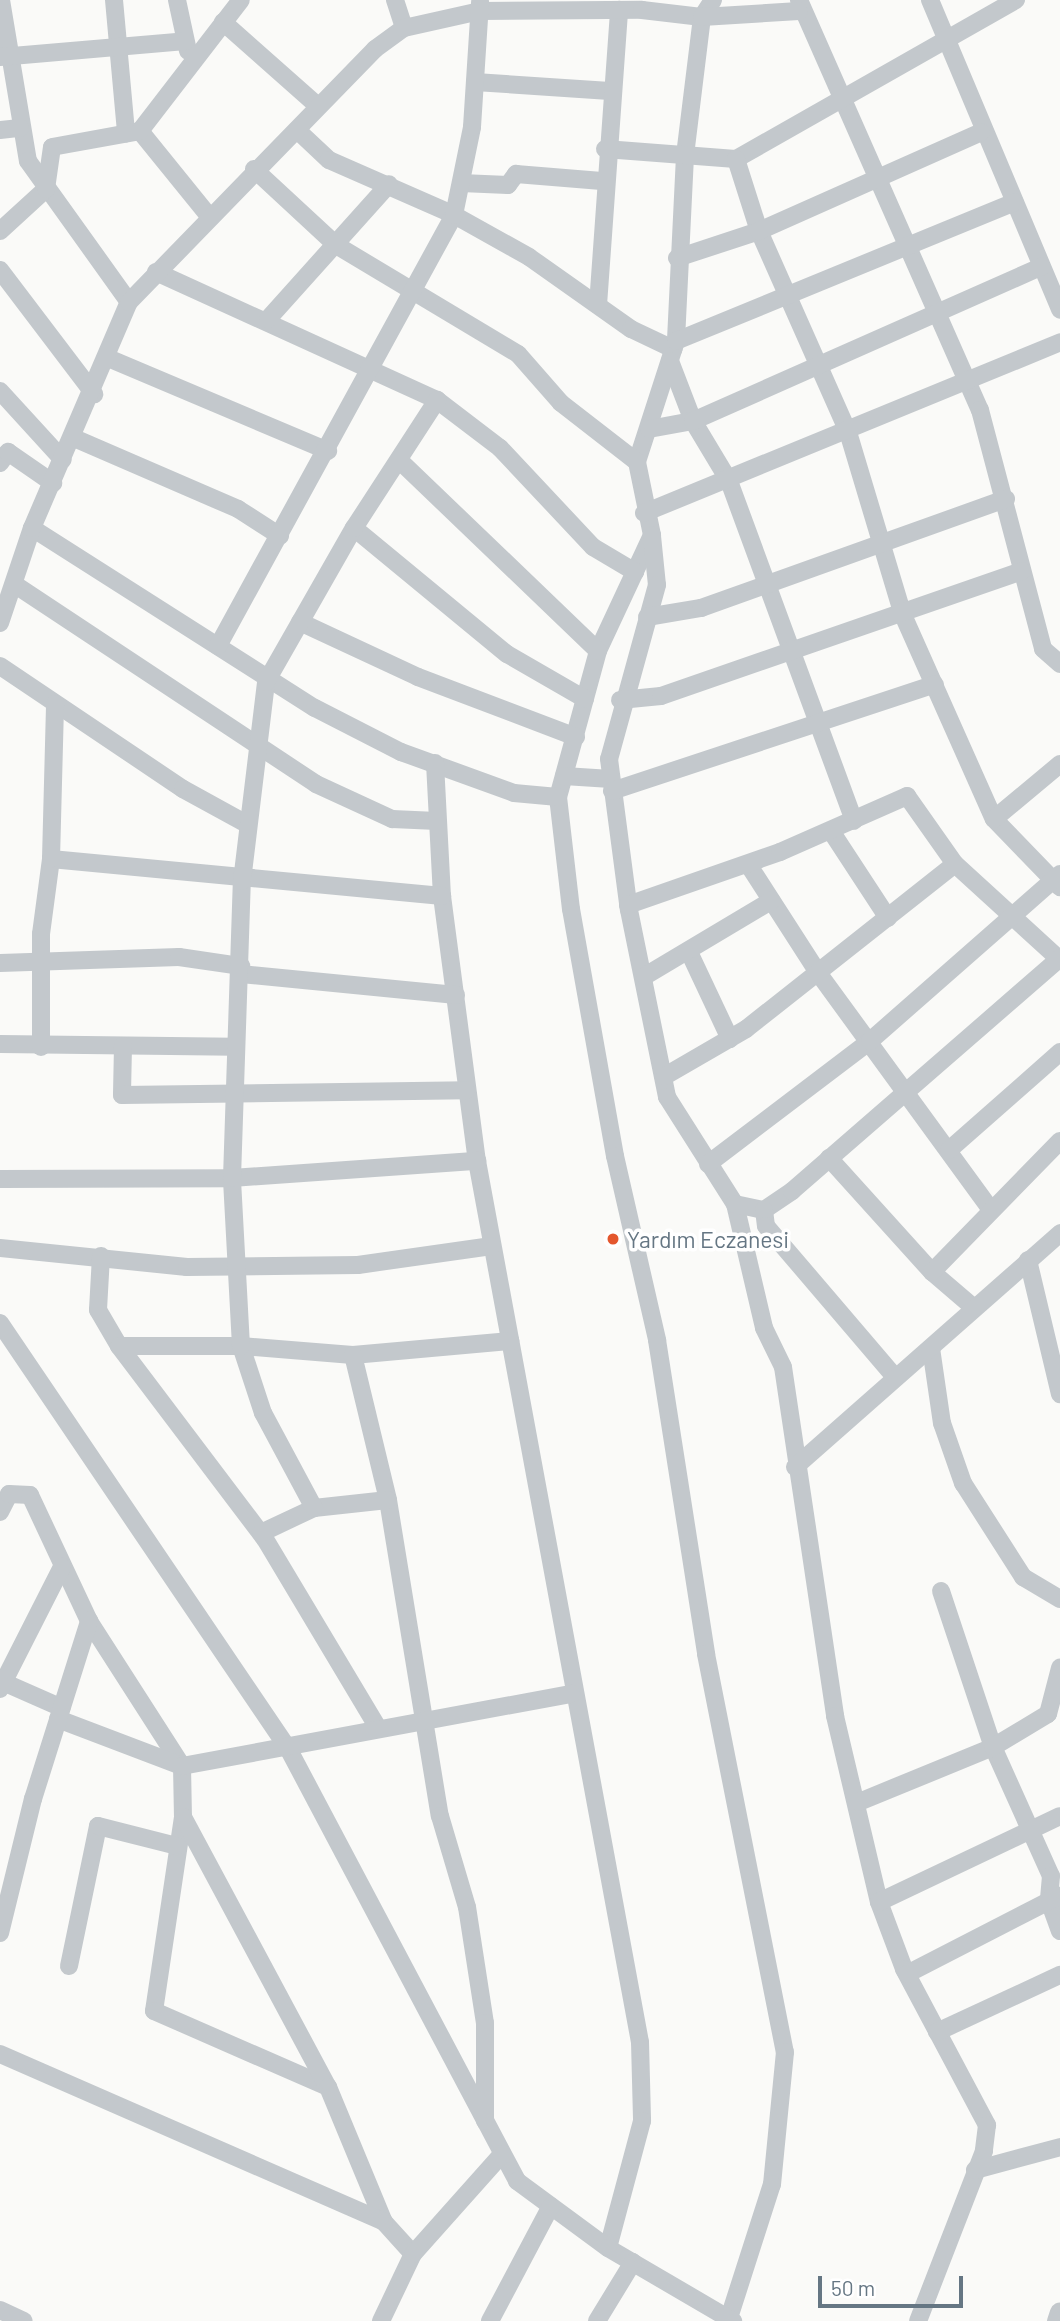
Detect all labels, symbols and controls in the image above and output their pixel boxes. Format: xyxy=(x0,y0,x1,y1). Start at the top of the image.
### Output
place label: Yardım Eczanesi xyxy=(627,1225,789,1253)
marker: Yardım Eczanesi xyxy=(605,1231,621,1247)
scale bar xyxy=(822,2262,967,2306)
text: 50 m xyxy=(831,2275,875,2300)

